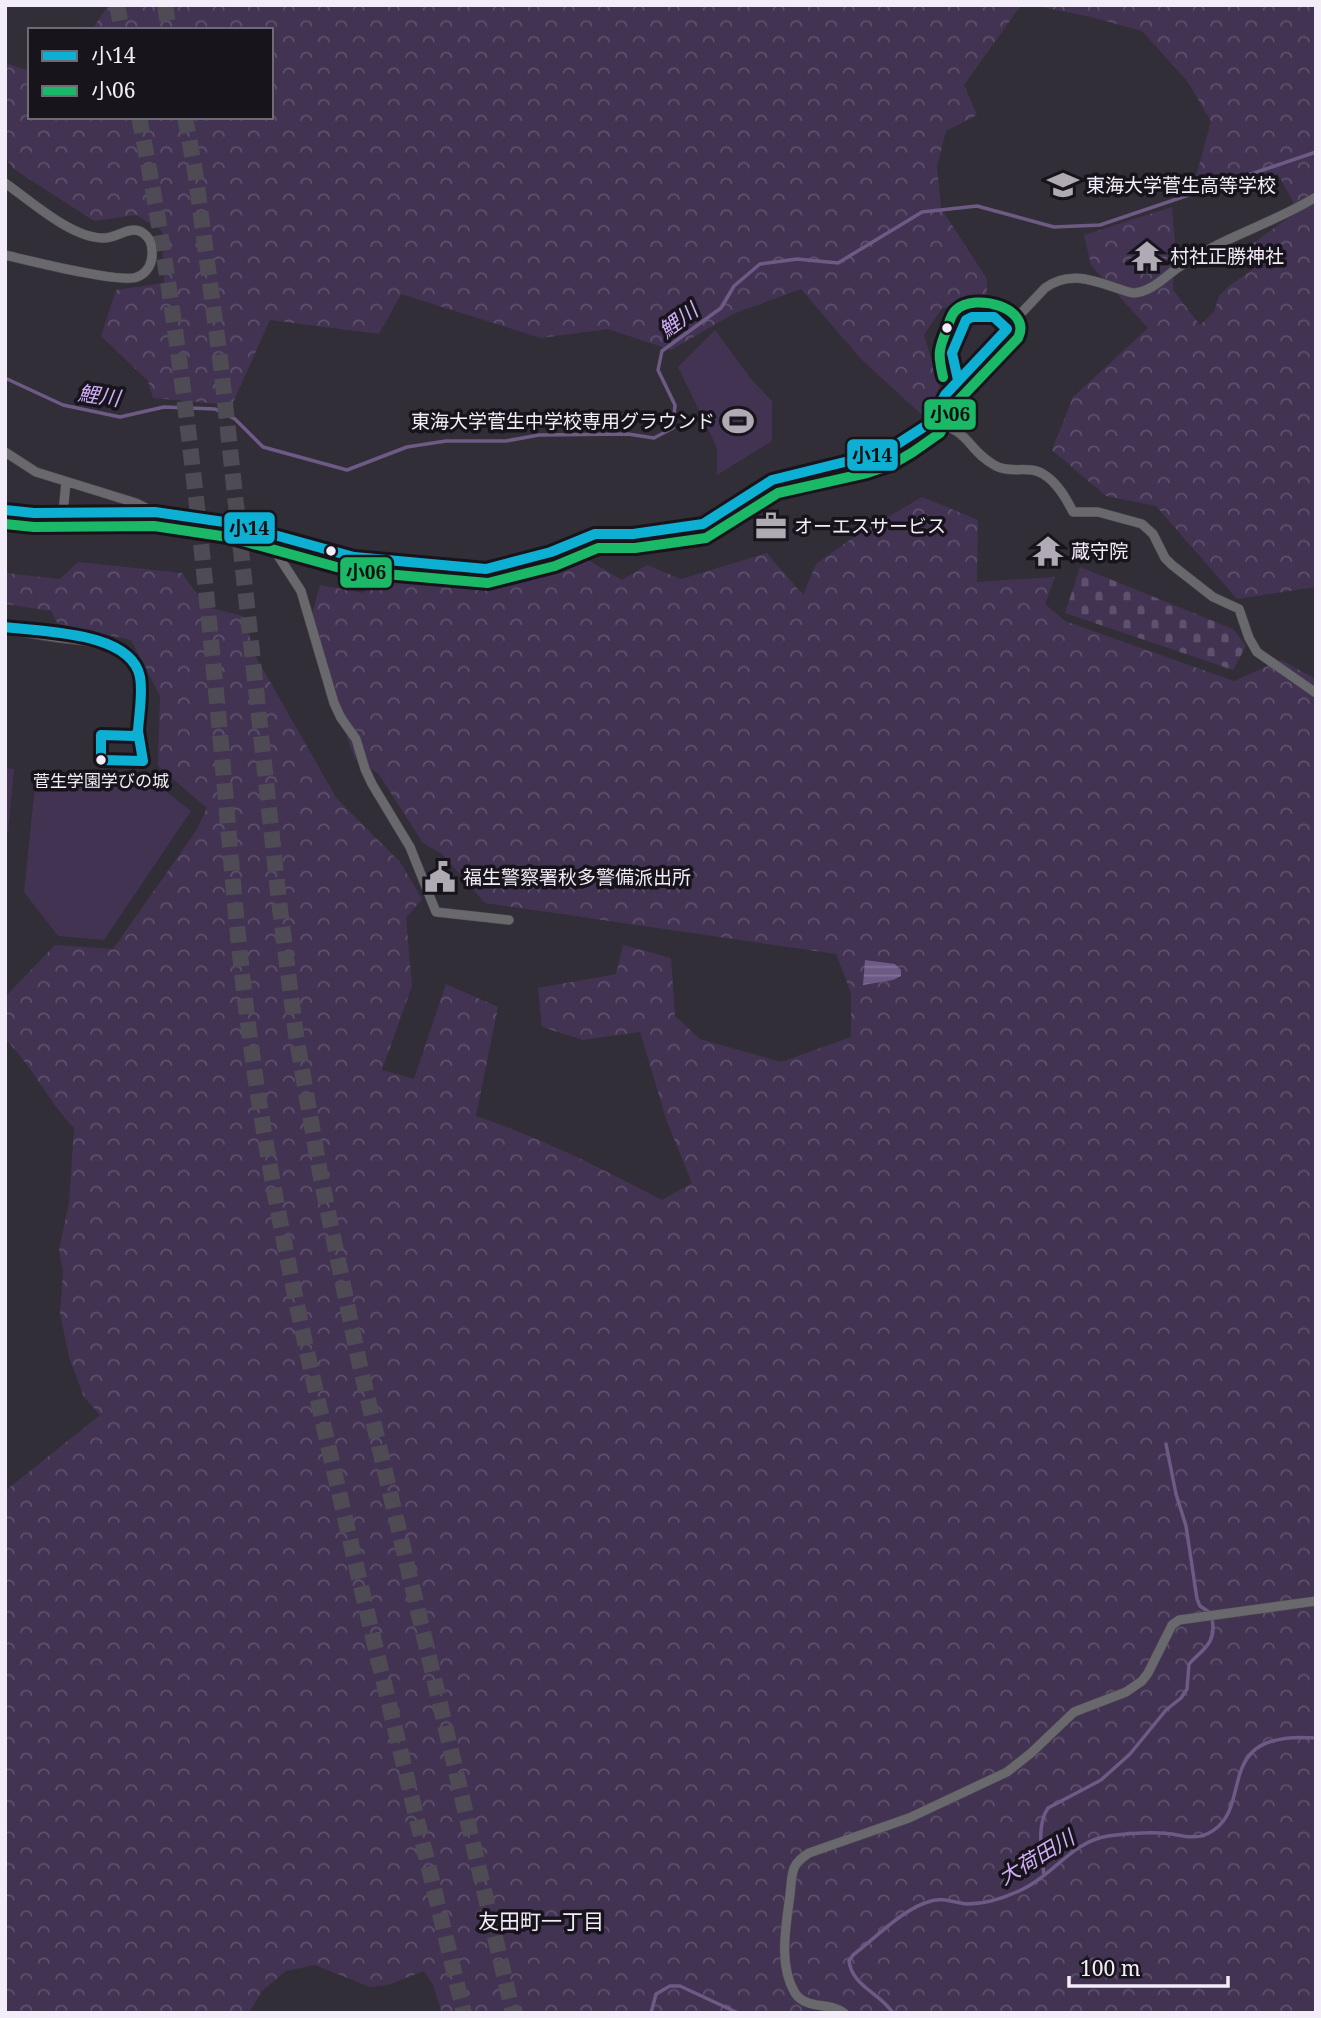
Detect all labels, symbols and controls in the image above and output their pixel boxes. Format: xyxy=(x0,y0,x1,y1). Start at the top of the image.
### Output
legend xyxy=(28,28,273,119)
text: 小14 xyxy=(91,41,136,69)
text: 小06 xyxy=(91,76,135,104)
school or university icon: 東海大学菅生高等学校 xyxy=(1046,168,1080,202)
place label: 東海大学菅生高等学校 xyxy=(1086,172,1276,198)
temple icon: 村社正勝神社 xyxy=(1130,239,1164,273)
place label: 村社正勝神社 xyxy=(1170,243,1284,269)
water label: 鯉川 xyxy=(653,295,705,344)
unlabelled marker xyxy=(940,321,954,335)
water label: 鯉川 xyxy=(76,378,124,412)
line badge: 小06 xyxy=(923,398,977,431)
text: 小06 xyxy=(930,401,970,427)
sports icon: 東海大学菅生中学校専用グラウンド xyxy=(721,404,755,438)
place label: 東海大学菅生中学校専用グラウンド xyxy=(411,408,715,434)
line badge: 小14 xyxy=(846,438,899,472)
text: 小14 xyxy=(852,442,892,468)
office icon: オーエスサービス xyxy=(754,509,788,543)
line badge: 小14 xyxy=(223,511,276,545)
place label: オーエスサービス xyxy=(794,513,946,539)
text: 小14 xyxy=(229,515,269,541)
temple icon: 蔵守院 xyxy=(1031,534,1065,568)
place label: 蔵守院 xyxy=(1071,538,1128,564)
unlabelled marker xyxy=(324,544,338,558)
line badge: 小06 xyxy=(339,556,393,589)
text: 小06 xyxy=(346,559,386,585)
marker: 菅生学園学びの城 xyxy=(94,753,108,767)
place label: 菅生学園学びの城 xyxy=(33,769,169,792)
public building icon: 福生警察署秋多警備派出所 xyxy=(423,860,457,894)
place label: 福生警察署秋多警備派出所 xyxy=(463,864,691,890)
water label: 大荷田川 xyxy=(993,1822,1081,1891)
district label: 友田町一丁目 xyxy=(478,1907,604,1935)
scale bar xyxy=(1069,1944,1228,1988)
text: 100 m xyxy=(1080,1954,1141,1982)

